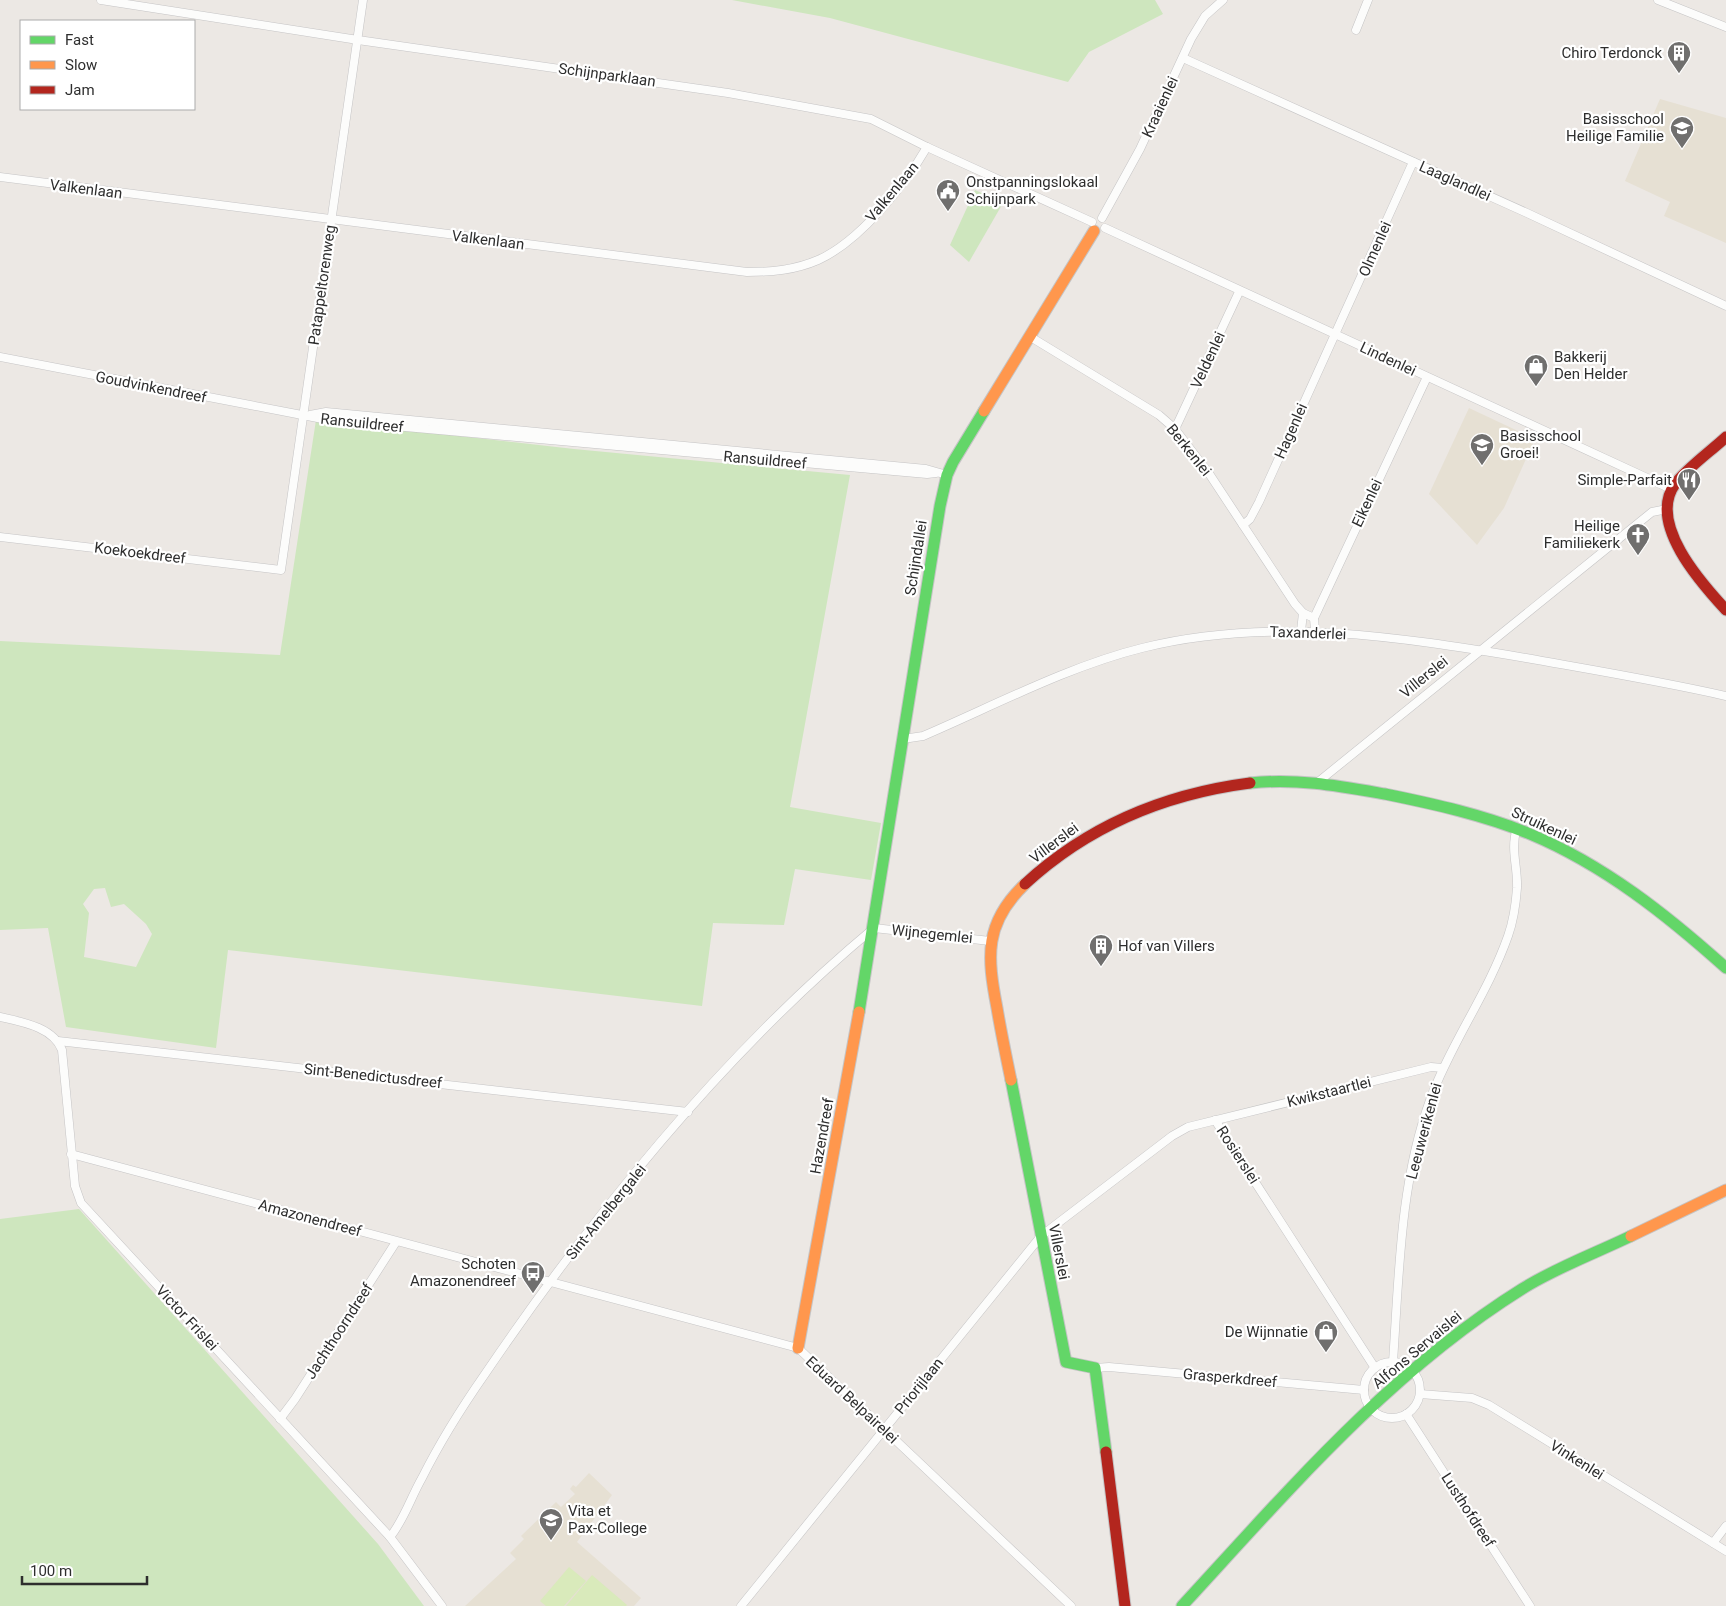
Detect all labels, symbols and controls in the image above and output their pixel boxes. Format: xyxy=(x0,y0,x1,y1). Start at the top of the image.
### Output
legend xyxy=(20,20,195,110)
text: Fast xyxy=(65,31,94,49)
building icon: Chiro Terdonck xyxy=(1666,40,1692,74)
place label: Chiro Terdonck xyxy=(1562,44,1662,62)
text: Slow xyxy=(65,56,97,74)
street label: Schijnparklaan xyxy=(557,59,657,91)
street label: Kraaienlei xyxy=(1138,73,1182,141)
text: Jam xyxy=(65,81,95,99)
place label: Basisschool Heilige Familie xyxy=(1566,110,1664,145)
school or university icon: Basisschool Heilige Familie xyxy=(1669,115,1695,149)
street label: Laaglandlei xyxy=(1416,157,1494,205)
street label: Valkenlaan xyxy=(862,158,922,226)
place label: Onstpanningslokaal Schijnpark xyxy=(966,173,1098,208)
street label: Valkenlaan xyxy=(49,176,123,202)
public building icon: Onstpanningslokaal Schijnpark xyxy=(935,178,961,212)
street label: Olmenlei xyxy=(1355,219,1395,279)
street label: Patappeltorenweg xyxy=(305,224,339,346)
street label: Valkenlaan xyxy=(451,227,525,253)
street label: Veldenlei xyxy=(1187,329,1229,391)
street label: Lindenlei xyxy=(1357,338,1419,380)
place label: Bakkerij Den Helder xyxy=(1554,348,1628,383)
shop icon: Bakkerij Den Helder xyxy=(1523,353,1549,387)
street label: Goudvinkendreef xyxy=(94,367,209,407)
street label: Hagenlei xyxy=(1271,400,1311,462)
street label: Ransuildreef xyxy=(320,410,405,436)
street label: Berkenlei xyxy=(1163,421,1215,479)
place label: Basisschool Groei! xyxy=(1500,427,1581,462)
school or university icon: Basisschool Groei! xyxy=(1469,432,1495,466)
street label: Ransuildreef xyxy=(723,447,808,473)
restaurant icon: Simple-Parfait xyxy=(1676,467,1702,501)
place label: Simple-Parfait xyxy=(1577,471,1672,489)
street label: Eikenlei xyxy=(1348,476,1386,530)
place label: Heilige Familiekerk xyxy=(1544,517,1620,552)
street label: Schijndallei xyxy=(901,519,931,597)
church icon: Heilige Familiekerk xyxy=(1625,522,1651,556)
street label: Koekoekdreef xyxy=(93,538,187,568)
street label: Taxanderlei xyxy=(1269,623,1347,643)
street label: Villerslei xyxy=(1396,652,1452,702)
street label: Struikenlei xyxy=(1509,803,1579,849)
street label: Villerslei xyxy=(1026,819,1082,867)
street label: Wijnegemlei xyxy=(891,921,973,947)
building icon: Hof van Villers xyxy=(1088,933,1114,967)
place label: Hof van Villers xyxy=(1118,937,1215,955)
street label: Sint-Benedictusdreef xyxy=(303,1060,444,1092)
street label: Kwikstaartlei xyxy=(1285,1073,1373,1111)
street label: Leeuwerikenlei xyxy=(1402,1081,1446,1181)
street label: Hazendreef xyxy=(806,1096,838,1175)
street label: Rosierslei xyxy=(1213,1123,1263,1187)
street label: Sint-Amelbergalei xyxy=(562,1161,650,1263)
street label: Amazonendreef xyxy=(256,1196,364,1241)
street label: Villerslei xyxy=(1045,1223,1073,1281)
place label: Schoten Amazonendreef xyxy=(410,1255,517,1290)
bus stop icon: Schoten Amazonendreef xyxy=(520,1260,546,1294)
street label: Jachthoorndreef xyxy=(301,1279,377,1382)
street label: Victor Frislei xyxy=(152,1282,222,1354)
street label: Alfons Servaislei xyxy=(1369,1307,1465,1393)
shop icon: De Wijnnatie xyxy=(1313,1319,1339,1353)
place label: De Wijnnatie xyxy=(1225,1323,1308,1341)
street label: Eduard Belpairelei xyxy=(802,1353,902,1447)
street label: Priorijlaan xyxy=(891,1354,947,1418)
street label: Grasperkdreef xyxy=(1182,1365,1279,1391)
street label: Vinkenlei xyxy=(1547,1436,1607,1484)
street label: Lusthofdreef xyxy=(1437,1469,1499,1551)
place label: Vita et Pax-College xyxy=(568,1502,647,1537)
school or university icon: Vita et Pax-College xyxy=(538,1507,564,1541)
scale bar xyxy=(22,1554,148,1586)
text: 100 m xyxy=(30,1562,72,1580)

